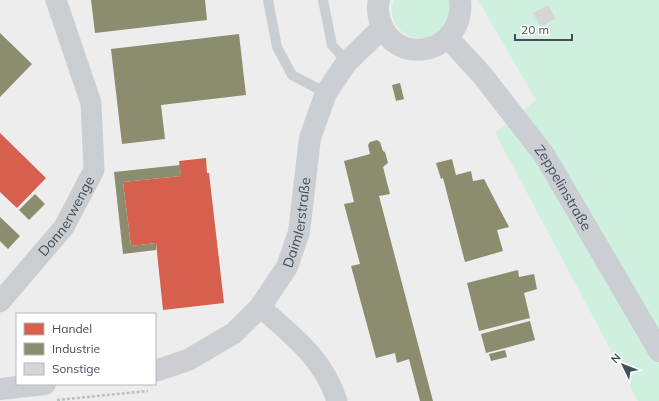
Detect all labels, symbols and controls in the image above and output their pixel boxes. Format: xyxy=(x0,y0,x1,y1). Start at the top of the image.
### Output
scale bar xyxy=(515,16,572,42)
text: 20 m xyxy=(521,22,549,37)
street label: Zeppelinstraße xyxy=(531,141,596,234)
street label: Donnerwenge xyxy=(34,173,98,260)
street label: Daimlerstraße xyxy=(278,176,314,270)
legend xyxy=(16,313,156,385)
text: Handel xyxy=(52,321,92,336)
text: Industrie xyxy=(52,341,100,356)
north arrow xyxy=(603,345,643,385)
text: N xyxy=(608,350,624,366)
text: Sonstige xyxy=(52,361,100,376)

